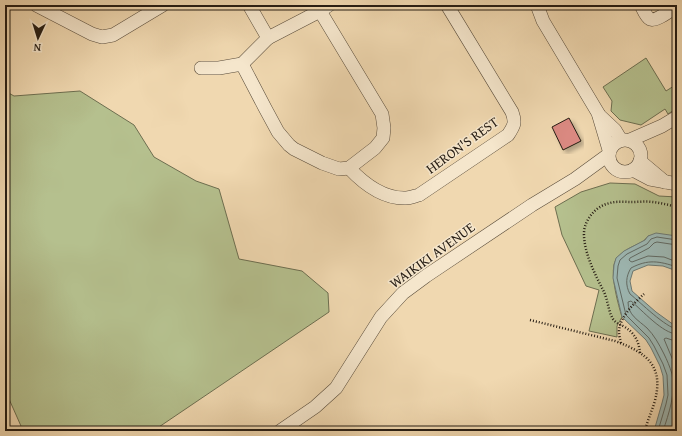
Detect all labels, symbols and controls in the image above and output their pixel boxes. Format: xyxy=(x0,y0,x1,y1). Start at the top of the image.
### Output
north arrow xyxy=(18,18,58,58)
text: N xyxy=(32,40,42,56)
street label: HERON'S REST xyxy=(422,112,503,178)
street label: WAIKIKI AVENUE xyxy=(385,217,479,293)

